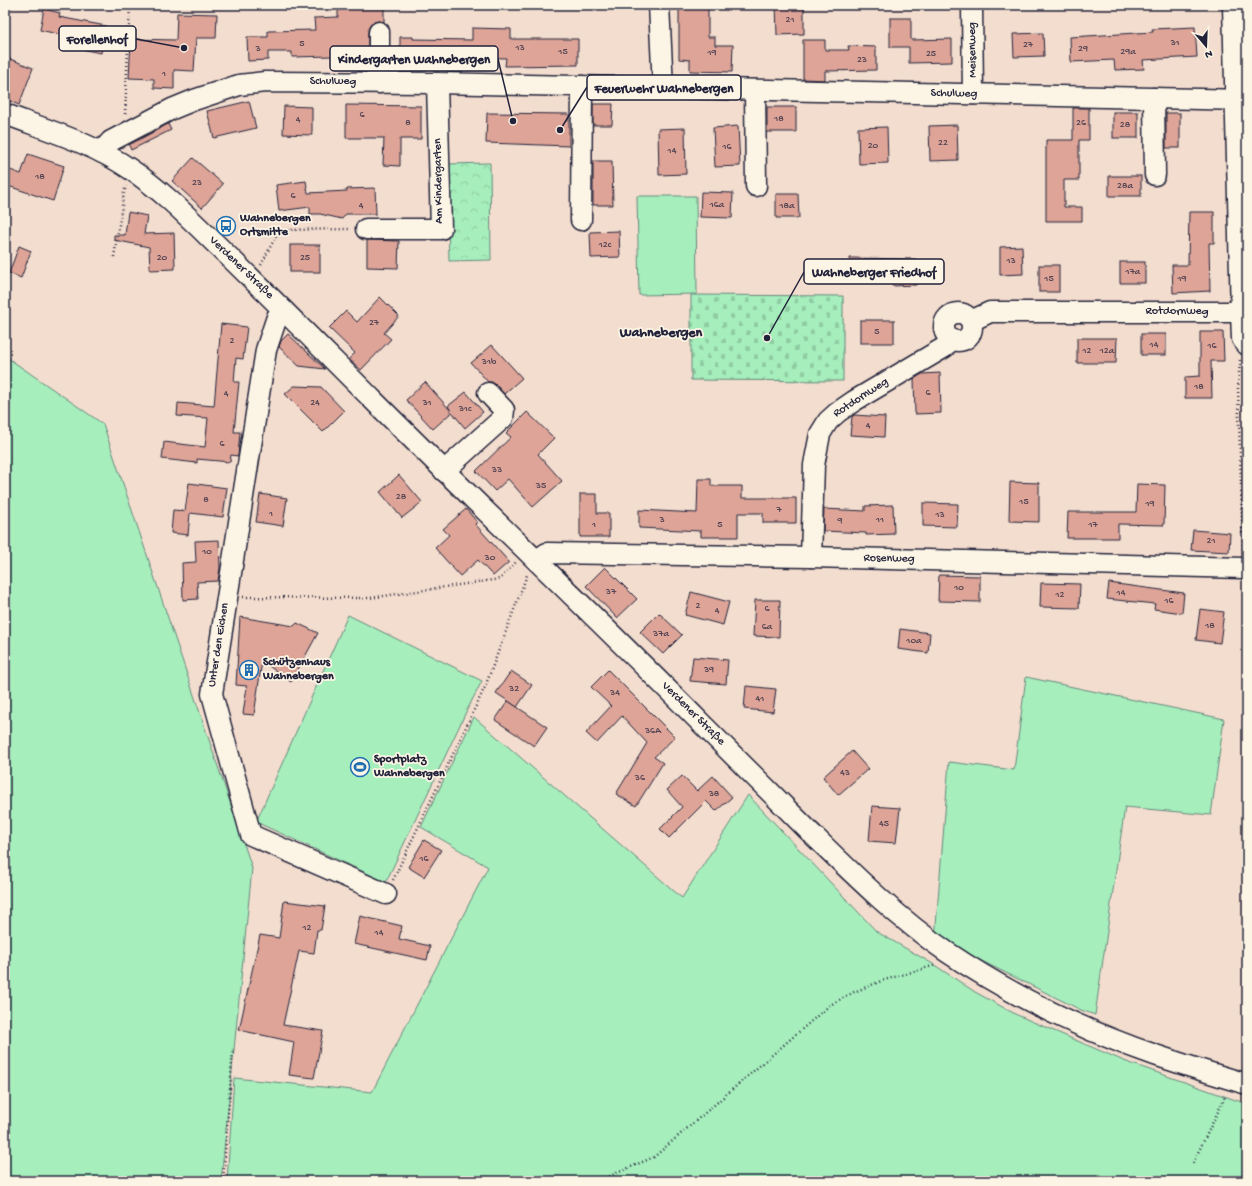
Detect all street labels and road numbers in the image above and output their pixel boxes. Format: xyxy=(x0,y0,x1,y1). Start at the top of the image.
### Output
street label: Meisenweg xyxy=(966,22,980,78)
street label: Schulweg xyxy=(310,75,357,89)
street label: Schulweg xyxy=(931,87,978,101)
street label: Am Kindergarten xyxy=(431,138,447,224)
street label: Verdener Straße xyxy=(205,233,277,303)
street label: Rotdornweg xyxy=(1146,305,1209,319)
street label: Rotdornweg xyxy=(831,375,891,421)
street label: Rosenweg xyxy=(863,552,915,566)
street label: Unter den Eichen xyxy=(205,602,233,688)
street label: Verdener Straße xyxy=(658,679,728,749)

